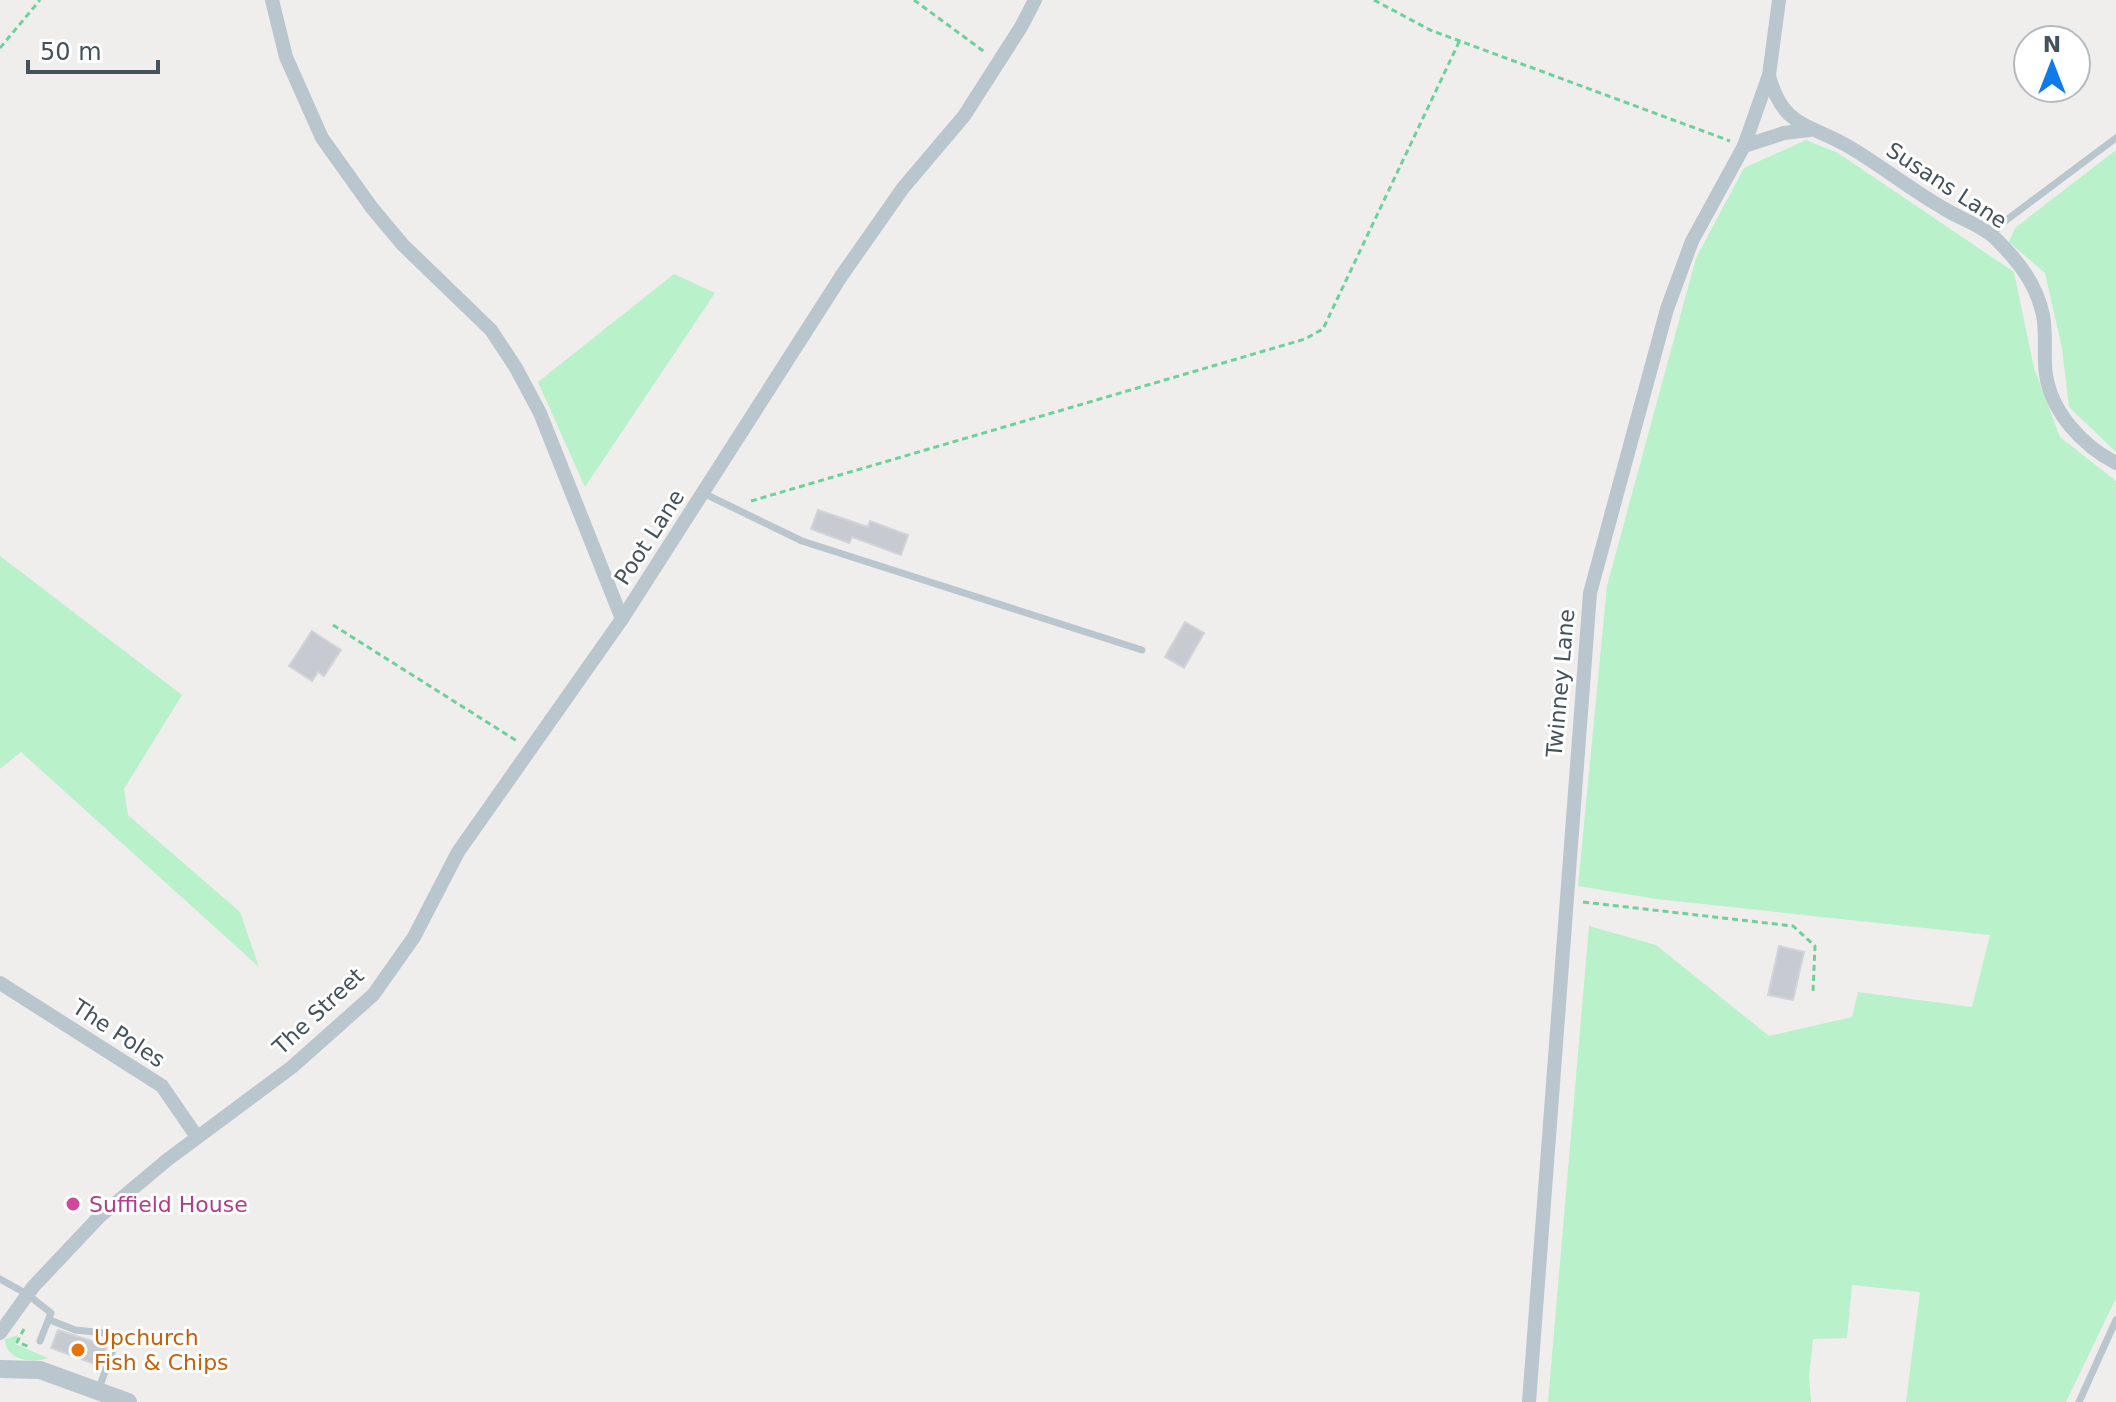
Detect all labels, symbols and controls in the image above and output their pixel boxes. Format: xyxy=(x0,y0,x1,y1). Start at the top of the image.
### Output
scale bar xyxy=(28,24,158,74)
north arrow xyxy=(2012,24,2092,104)
text: N xyxy=(2043,32,2061,57)
text: 50 m xyxy=(40,38,102,66)
street label: Susans Lane xyxy=(1882,137,2012,234)
street label: Poot Lane xyxy=(609,485,689,589)
street label: Twinney Lane xyxy=(1541,608,1579,759)
street label: The Street xyxy=(267,963,369,1060)
street label: The Poles xyxy=(67,994,170,1072)
place label: Suffield House xyxy=(89,1192,248,1217)
marker: Suffield House xyxy=(64,1195,82,1213)
place label: Upchurch Fish & Chips xyxy=(94,1325,229,1375)
marker: Upchurch Fish & Chips xyxy=(69,1341,87,1359)

